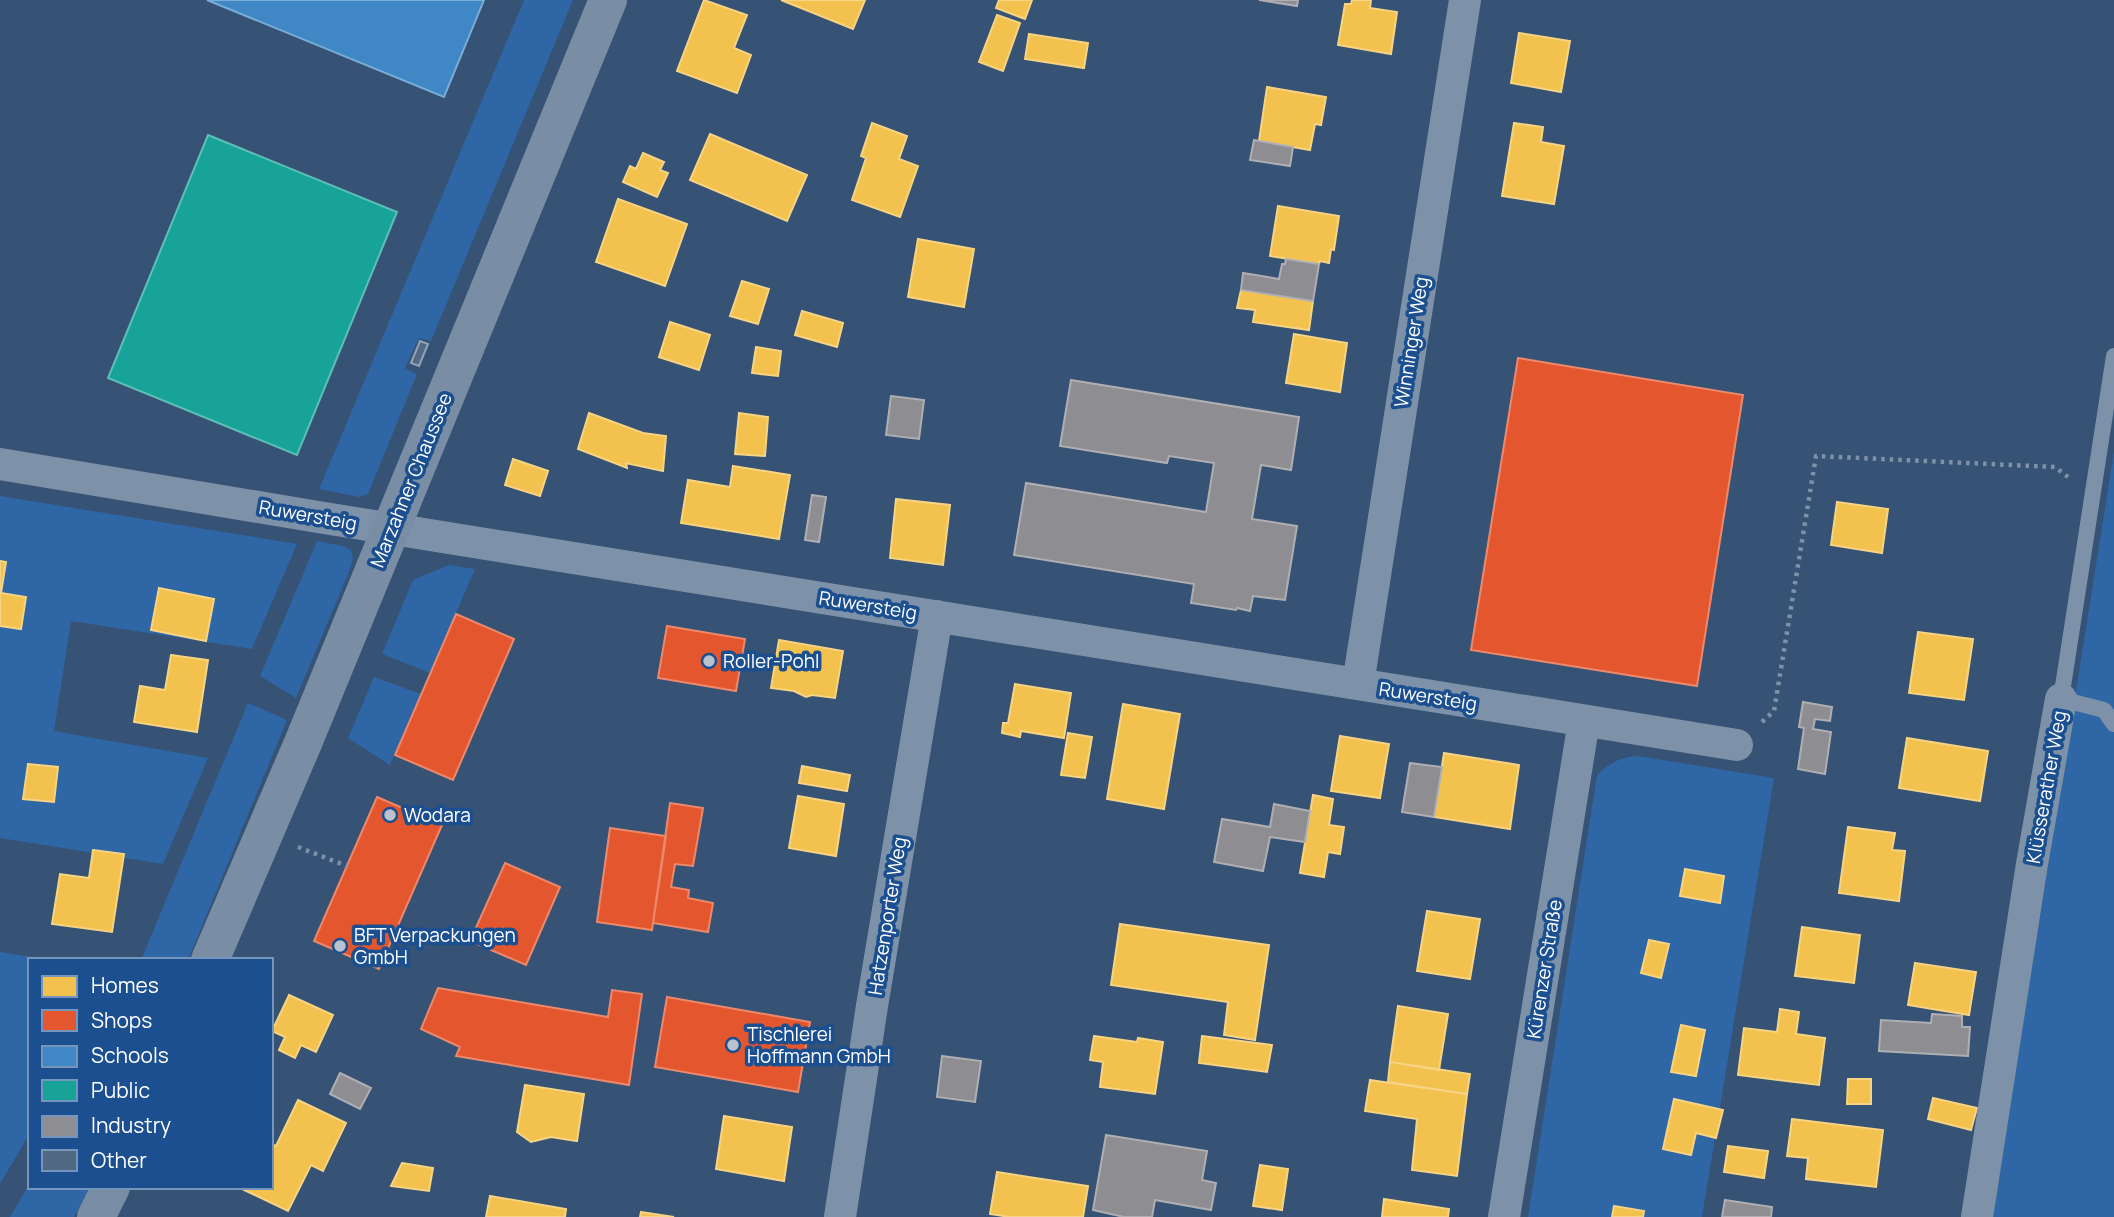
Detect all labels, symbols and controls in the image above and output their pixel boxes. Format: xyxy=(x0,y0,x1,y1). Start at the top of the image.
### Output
street label: Winninger Weg xyxy=(1388,275,1434,409)
street label: Marzahner Chaussee xyxy=(364,389,458,571)
street label: Ruwersteig xyxy=(257,494,359,536)
street label: Ruwersteig xyxy=(817,584,919,626)
place label: Roller-Pohl xyxy=(723,648,819,674)
marker: Roller-Pohl xyxy=(701,653,717,669)
street label: Ruwersteig xyxy=(1377,675,1479,717)
street label: Klüsserather Weg xyxy=(2020,709,2072,865)
place label: Wodara xyxy=(404,802,471,828)
marker: Wodara xyxy=(382,807,398,823)
street label: Hatzenporter Weg xyxy=(862,835,912,997)
street label: Kürenzer Straße xyxy=(1520,898,1568,1040)
place label: BFT Verpackungen GmbH xyxy=(354,922,516,970)
marker: BFT Verpackungen GmbH xyxy=(332,938,348,954)
legend xyxy=(28,958,273,1189)
text: Homes xyxy=(91,971,159,999)
text: Shops xyxy=(91,1006,152,1034)
place label: Tischlerei Hoffmann GmbH xyxy=(747,1021,891,1069)
marker: Tischlerei Hoffmann GmbH xyxy=(725,1037,741,1053)
text: Schools xyxy=(91,1041,169,1069)
text: Public xyxy=(91,1076,150,1104)
text: Industry xyxy=(91,1111,171,1139)
text: Other xyxy=(91,1146,147,1174)

